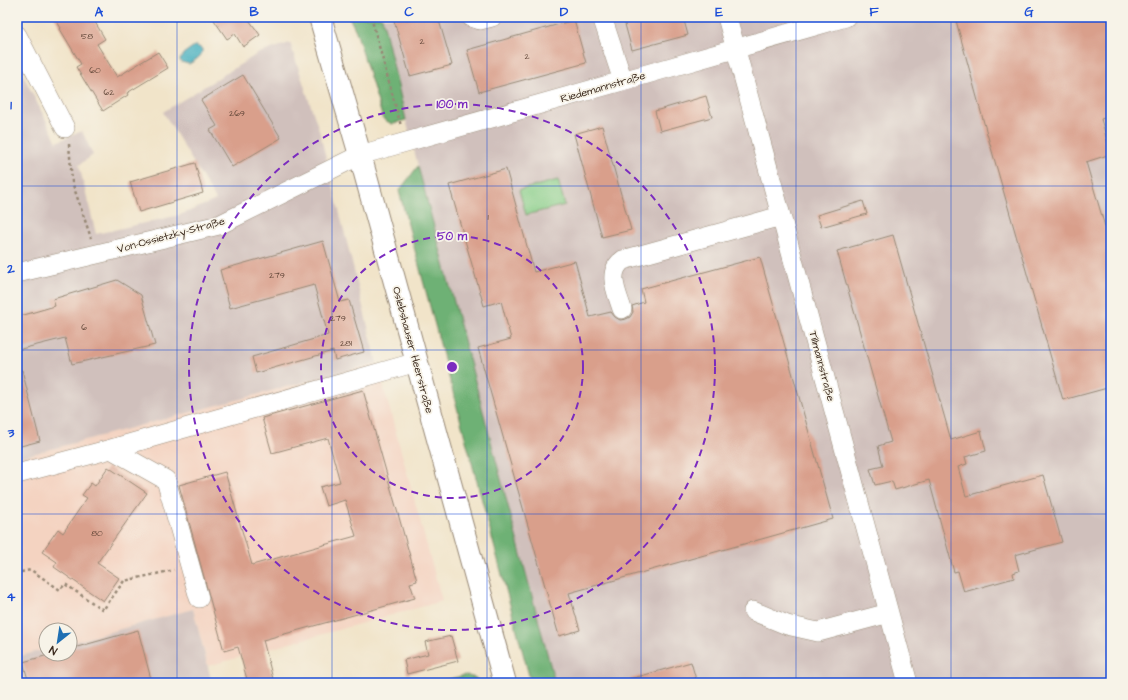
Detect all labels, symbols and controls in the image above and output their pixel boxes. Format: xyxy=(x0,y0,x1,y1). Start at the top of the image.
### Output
text: A xyxy=(95,3,104,21)
text: B xyxy=(249,3,259,21)
text: C xyxy=(404,3,414,21)
text: D xyxy=(560,3,569,21)
text: E xyxy=(715,3,723,21)
text: F xyxy=(869,3,879,21)
text: G xyxy=(1024,3,1034,21)
house number: 58 xyxy=(81,30,93,43)
house number: 2 xyxy=(419,35,425,48)
house number: 2 xyxy=(524,50,530,63)
house number: 60 xyxy=(89,64,101,77)
street label: Riedemannstraße xyxy=(559,68,647,106)
house number: 62 xyxy=(104,86,115,99)
text: 1 xyxy=(10,96,12,114)
text: 100 m xyxy=(437,96,468,113)
house number: 269 xyxy=(229,107,245,120)
house number: 1 xyxy=(487,211,489,224)
street label: Von-Ossietzky-Straße xyxy=(115,213,227,258)
text: 50 m xyxy=(437,228,468,245)
text: 2 xyxy=(6,260,15,278)
house number: 279 xyxy=(269,269,285,282)
street label: Oslebshauser Heerstraße xyxy=(389,285,437,415)
house number: 279 xyxy=(330,312,346,325)
house number: 6 xyxy=(81,321,87,334)
street label: Tillmannstraße xyxy=(805,329,839,403)
house number: 281 xyxy=(340,337,352,350)
centre of rings xyxy=(445,360,459,374)
text: 3 xyxy=(7,424,15,442)
house number: 80 xyxy=(91,527,103,540)
text: 4 xyxy=(7,588,16,606)
north arrow xyxy=(38,622,78,662)
text: N xyxy=(46,642,60,658)

